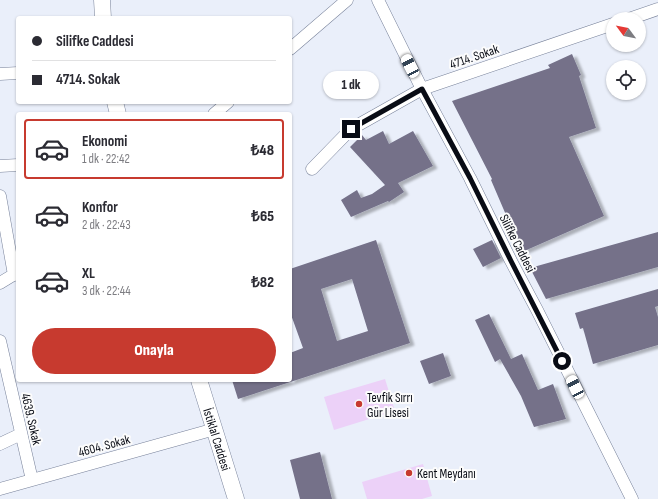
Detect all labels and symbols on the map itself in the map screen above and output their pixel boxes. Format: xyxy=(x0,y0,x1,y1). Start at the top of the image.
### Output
north arrow xyxy=(606,12,646,52)
street label: 4714. Sokak xyxy=(448,41,501,73)
car xyxy=(399,53,421,79)
callout: 1 dk xyxy=(323,71,379,99)
route end xyxy=(342,120,360,138)
street label: Silifke Caddesi xyxy=(496,212,539,275)
route start xyxy=(553,352,571,370)
car xyxy=(564,374,586,400)
place label: Tevfik Sırrı Gür Lisesi xyxy=(367,390,413,421)
street label: 4639. Sokak xyxy=(17,392,45,447)
marker: Tevfik Sırrı Gür Lisesi xyxy=(354,399,364,409)
street label: İstiklal Caddesi xyxy=(199,406,234,473)
street label: 4604. Sokak xyxy=(77,431,132,461)
place label: Kent Meydanı xyxy=(417,466,476,482)
marker: Kent Meydanı xyxy=(404,468,414,478)

